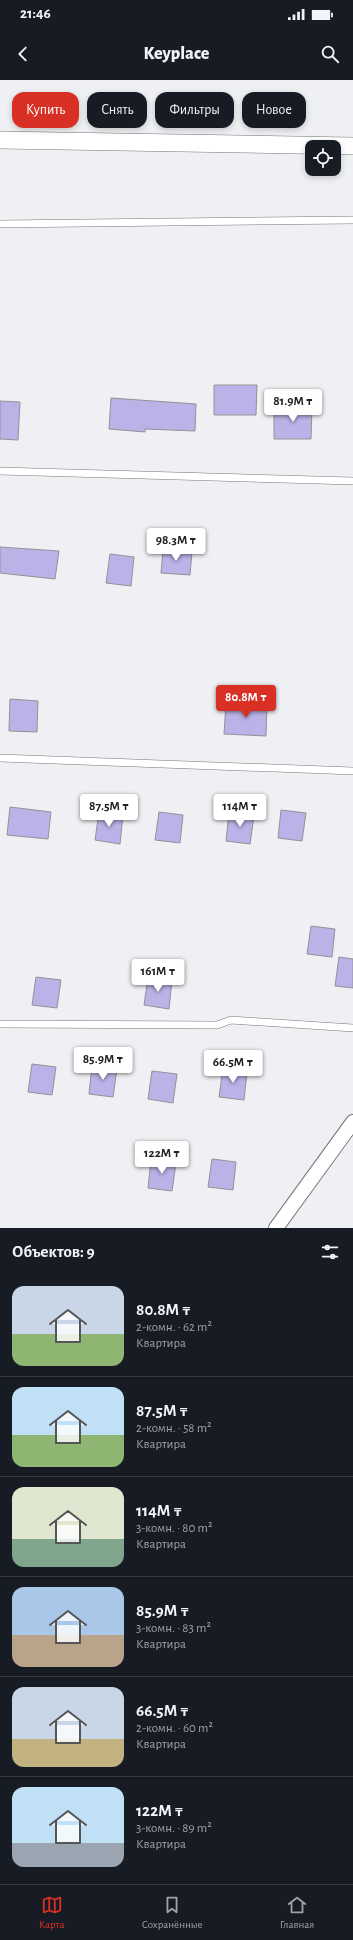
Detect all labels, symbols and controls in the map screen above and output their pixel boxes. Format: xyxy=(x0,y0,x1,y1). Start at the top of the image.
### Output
text: 21:46 xyxy=(20,6,51,21)
icon: back xyxy=(12,43,34,65)
icon: search xyxy=(319,43,341,65)
text: Keyplace xyxy=(144,45,209,63)
chip: Купить xyxy=(12,92,79,128)
chip: Снять xyxy=(87,92,147,128)
chip: Фильтры xyxy=(155,92,234,128)
chip: Новое xyxy=(242,92,306,128)
map controls xyxy=(305,140,341,176)
button: locate xyxy=(305,140,341,176)
pin: 81.9M ₸ xyxy=(256,389,330,423)
text: 81.9M ₸ xyxy=(273,395,313,408)
pin: 98.3M ₸ xyxy=(139,528,213,562)
text: 98.3M ₸ xyxy=(156,534,196,547)
pin: 80.8M ₸ xyxy=(209,685,283,719)
text: 80.8M ₸ xyxy=(225,691,267,704)
pin: 87.5M ₸ xyxy=(72,794,146,828)
pin: 114M ₸ xyxy=(207,794,273,828)
text: 87.5M ₸ xyxy=(89,800,129,813)
text: 114M ₸ xyxy=(222,800,258,813)
pin: 161M ₸ xyxy=(125,959,191,993)
text: 161M ₸ xyxy=(140,965,176,978)
pin: 85.9M ₸ xyxy=(66,1047,140,1081)
pin: 66.5M ₸ xyxy=(196,1050,270,1084)
text: 85.9M ₸ xyxy=(83,1053,123,1066)
text: 66.5M ₸ xyxy=(213,1056,253,1069)
pin: 122M ₸ xyxy=(129,1141,195,1175)
text: 122M ₸ xyxy=(144,1147,180,1160)
icon: filters xyxy=(319,1241,341,1263)
text: Объектов: 9 xyxy=(12,1243,95,1260)
text: 80.8M ₸ xyxy=(136,1301,191,1318)
icon: home xyxy=(44,1302,92,1350)
text: 2-комн. · 62 m² xyxy=(136,1321,212,1334)
text: Квартира xyxy=(136,1337,186,1350)
text: 87.5M ₸ xyxy=(136,1402,188,1419)
icon: home xyxy=(44,1403,92,1451)
text: 2-комн. · 58 m² xyxy=(136,1422,212,1435)
text: Квартира xyxy=(136,1438,186,1451)
text: 114M ₸ xyxy=(136,1502,182,1519)
icon: home xyxy=(44,1503,92,1551)
text: 3-комн. · 80 m² xyxy=(136,1522,212,1535)
text: Квартира xyxy=(136,1538,186,1551)
text: 85.9M ₸ xyxy=(136,1602,189,1619)
icon: home xyxy=(44,1603,92,1651)
text: 3-комн. · 83 m² xyxy=(136,1622,211,1635)
text: Квартира xyxy=(136,1638,186,1651)
text: 66.5M ₸ xyxy=(136,1702,189,1719)
icon: home xyxy=(44,1703,92,1751)
text: 2-комн. · 60 m² xyxy=(136,1722,213,1735)
text: Квартира xyxy=(136,1738,186,1751)
text: 122M ₸ xyxy=(136,1802,184,1819)
icon: home xyxy=(44,1803,92,1851)
text: 3-комн. · 89 m² xyxy=(136,1822,212,1835)
text: Квартира xyxy=(136,1838,186,1851)
tab: Карта xyxy=(39,1894,64,1931)
tab: Сохранённые xyxy=(142,1894,203,1931)
tab: Главная xyxy=(280,1894,314,1931)

